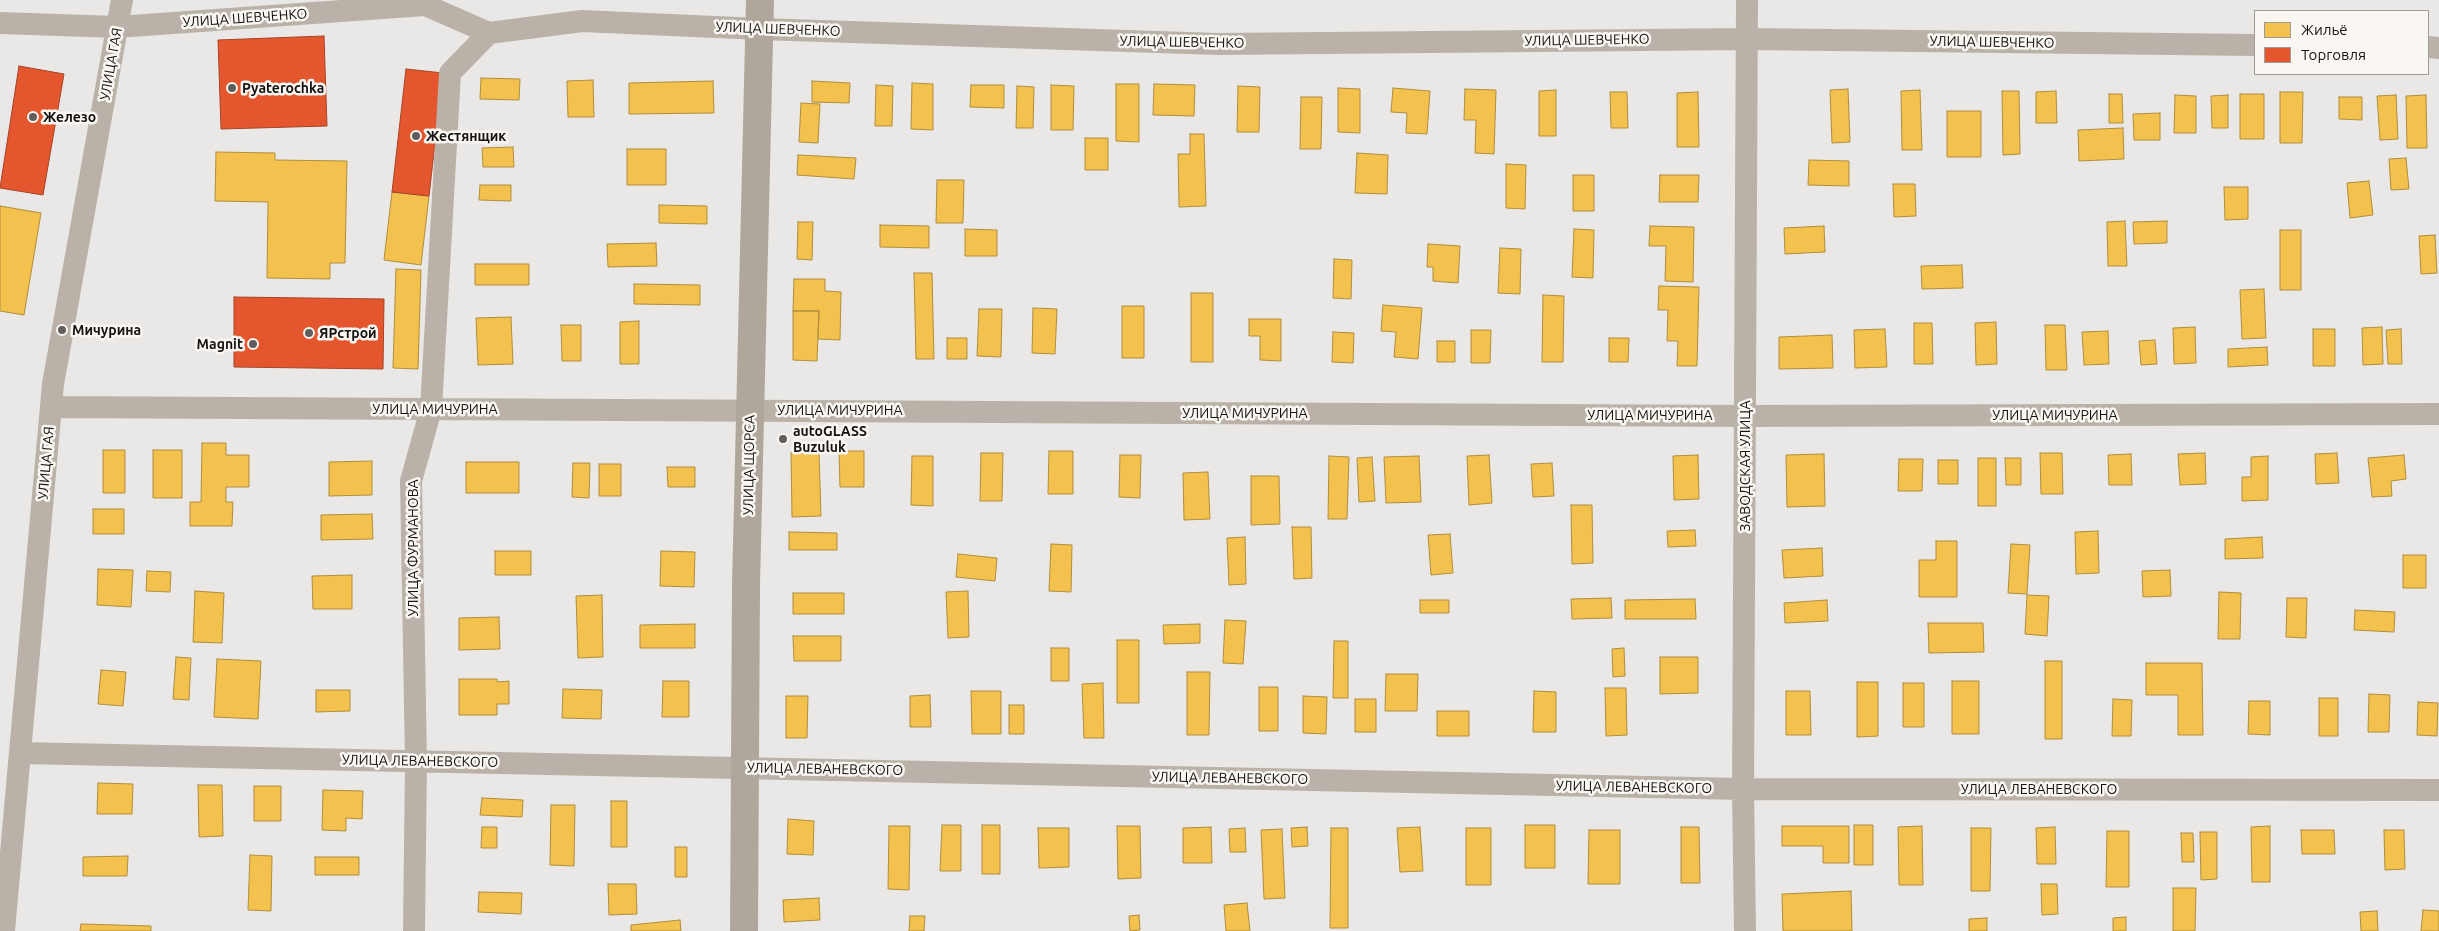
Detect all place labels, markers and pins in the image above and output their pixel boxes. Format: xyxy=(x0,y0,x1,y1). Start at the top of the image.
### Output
place label: Pyaterochka xyxy=(242,80,324,96)
marker: Pyaterochka xyxy=(226,82,238,94)
place label: Железо xyxy=(43,109,96,125)
marker: Железо xyxy=(27,111,39,123)
place label: Жестянщик xyxy=(426,128,506,144)
marker: Жестянщик xyxy=(410,130,422,142)
place label: Мичурина xyxy=(72,322,141,338)
marker: Мичурина xyxy=(56,324,68,336)
place label: ЯРстрой xyxy=(319,325,377,341)
marker: ЯРстрой xyxy=(303,327,315,339)
place label: Magnit xyxy=(197,336,243,352)
marker: Magnit xyxy=(247,338,259,350)
place label: autoGLASS Buzuluk xyxy=(793,423,867,456)
marker: autoGLASS Buzuluk xyxy=(777,433,789,445)

